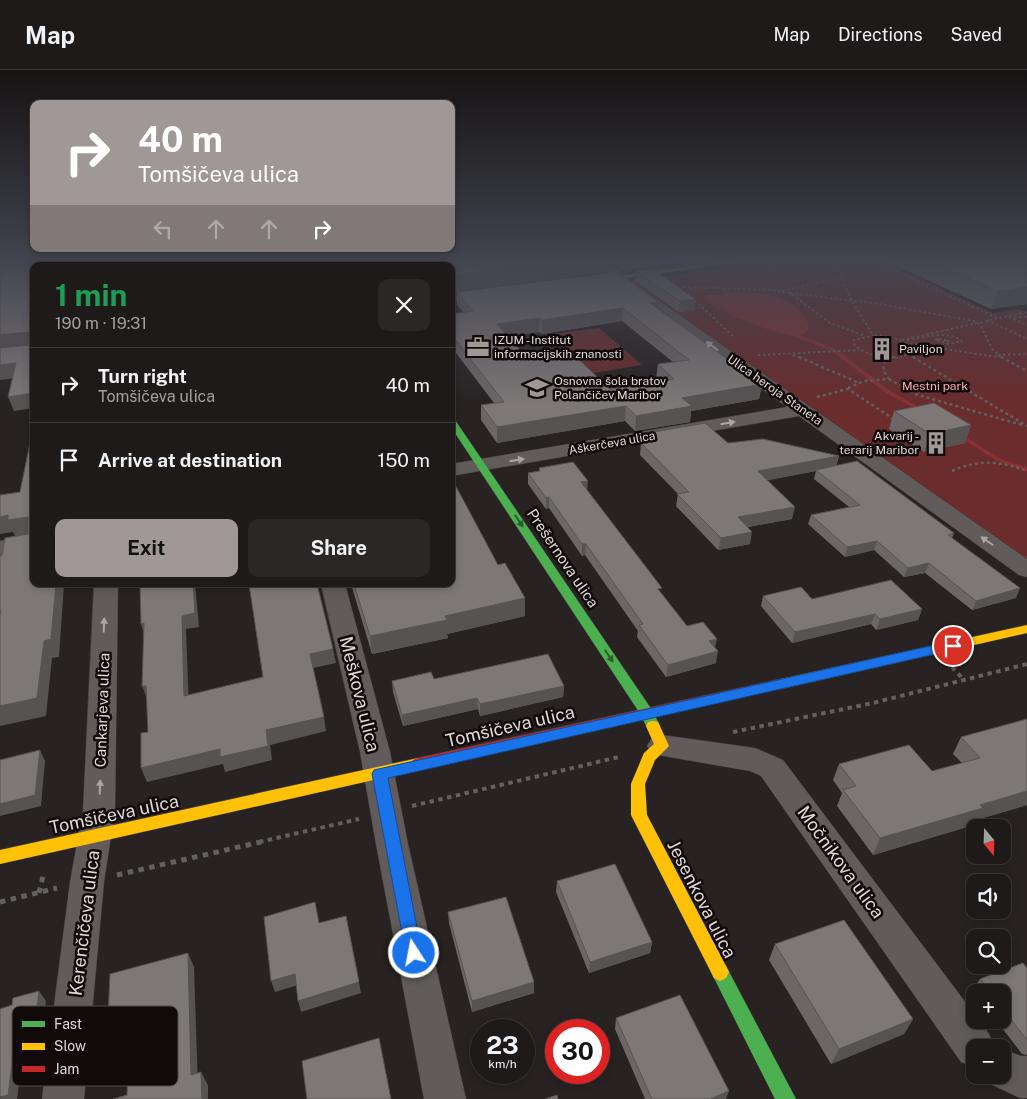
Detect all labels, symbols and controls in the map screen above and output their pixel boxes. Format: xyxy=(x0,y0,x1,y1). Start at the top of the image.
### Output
text: Map xyxy=(25,21,75,49)
text: Map xyxy=(773,24,810,45)
text: Directions xyxy=(838,24,923,45)
text: Saved xyxy=(951,24,1002,45)
text: 40 m xyxy=(138,119,223,160)
icon: right xyxy=(55,120,120,185)
text: Tomšičeva ulica xyxy=(138,161,299,187)
icon: left xyxy=(149,215,177,243)
icon: ahead xyxy=(202,215,230,243)
icon: ahead xyxy=(255,215,283,243)
icon: right xyxy=(308,215,336,243)
text: 1 min xyxy=(55,277,127,313)
button: close xyxy=(378,279,430,331)
text: 190 m · 19:31 xyxy=(55,314,147,333)
place label: IZUM - Institut informacijskih znanosti xyxy=(494,333,622,361)
office icon: IZUM - Institut informacijskih znanosti xyxy=(465,334,491,360)
building icon: Paviljon xyxy=(869,336,895,362)
one-way arrow xyxy=(705,341,719,351)
place label: Paviljon xyxy=(899,342,943,356)
street label: Ulica heroja Staneta xyxy=(725,352,825,428)
text: Turn right xyxy=(98,365,187,387)
icon: right xyxy=(55,371,83,399)
text: 40 m xyxy=(385,374,430,396)
place label: Osnovna šola bratov Polančičev Maribor xyxy=(554,374,666,402)
school or university icon: Osnovna šola bratov Polančičev Maribor xyxy=(524,375,550,401)
park label: Mestni park xyxy=(902,379,968,393)
text: Tomšičeva ulica xyxy=(98,387,215,406)
one-way arrow xyxy=(721,418,737,426)
street label: Aškerčeva ulica xyxy=(568,429,656,457)
place label: Akvarij - terarij Maribor xyxy=(839,429,919,457)
building icon: Akvarij - terarij Maribor xyxy=(923,430,949,456)
icon: arrive xyxy=(55,446,83,474)
text: Arrive at destination xyxy=(98,449,282,471)
text: 150 m xyxy=(377,449,430,471)
one-way arrow xyxy=(509,455,525,463)
street label: Prešernova ulica xyxy=(524,505,602,611)
one-way arrow xyxy=(514,514,524,527)
button: Exit xyxy=(55,519,238,577)
button: Share xyxy=(248,519,430,577)
one-way arrow xyxy=(980,536,994,546)
one-way arrow xyxy=(101,617,109,633)
pin xyxy=(932,625,974,667)
icon: arrive xyxy=(939,632,967,660)
street label: Meškova ulica xyxy=(336,634,384,754)
one-way arrow xyxy=(604,649,614,663)
street label: Cankarjeva ulica xyxy=(92,652,112,768)
street label: Tomšičeva ulica xyxy=(443,701,577,751)
one-way arrow xyxy=(96,779,104,795)
street label: Tomšičeva ulica xyxy=(47,790,181,838)
street label: Močnikova ulica xyxy=(793,802,889,922)
north arrow xyxy=(966,819,1011,864)
map controls xyxy=(966,819,1011,1084)
street label: Jesenkova ulica xyxy=(663,836,741,962)
street label: Kerenčičeva ulica xyxy=(65,849,103,997)
button: sound xyxy=(966,874,1011,919)
position arrow xyxy=(387,926,439,978)
button: search xyxy=(966,929,1011,974)
button: + xyxy=(966,984,1011,1029)
legend xyxy=(12,1006,178,1086)
text: Fast xyxy=(54,1016,82,1032)
speed limit sign: 30 xyxy=(545,1019,610,1084)
text: 23 xyxy=(486,1030,519,1060)
text: Slow xyxy=(54,1038,86,1054)
button: − xyxy=(966,1039,1011,1084)
text: km/h xyxy=(488,1057,517,1071)
text: Jam xyxy=(54,1061,79,1077)

